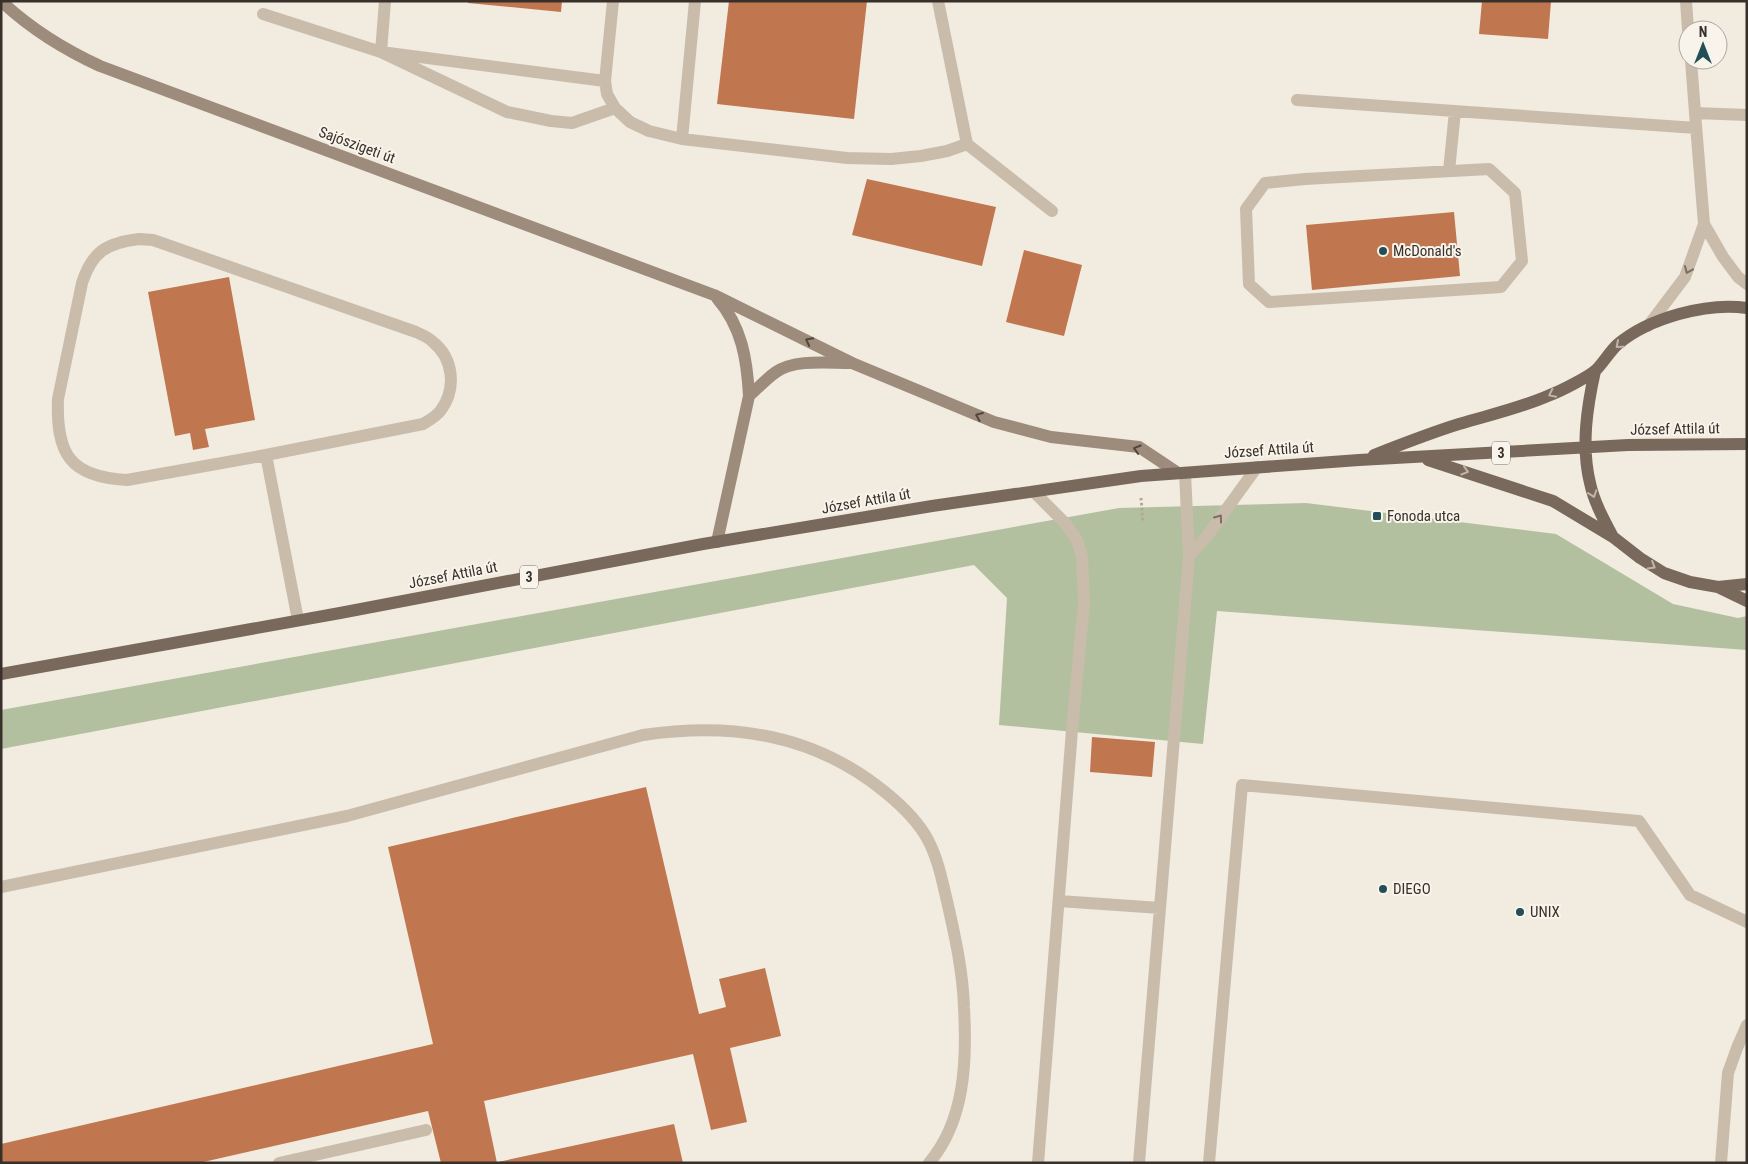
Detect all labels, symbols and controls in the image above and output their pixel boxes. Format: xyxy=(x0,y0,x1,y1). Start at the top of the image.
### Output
north arrow xyxy=(1678,20,1728,70)
text: N xyxy=(1699,24,1707,40)
street label: Sajószigeti út xyxy=(316,123,398,167)
place label: McDonald's xyxy=(1393,242,1462,260)
marker: McDonald's xyxy=(1377,245,1389,257)
one-way arrow xyxy=(1683,265,1694,274)
one-way arrow xyxy=(805,337,814,347)
one-way arrow xyxy=(1615,339,1624,348)
one-way arrow xyxy=(1548,387,1557,398)
one-way arrow xyxy=(975,411,984,422)
street label: József Attila út xyxy=(1630,419,1720,439)
street label: József Attila út xyxy=(1224,438,1314,462)
road number: 3 xyxy=(1492,442,1510,464)
one-way arrow xyxy=(1133,444,1142,454)
one-way arrow xyxy=(1460,466,1468,476)
street label: József Attila út xyxy=(820,484,912,518)
one-way arrow xyxy=(1588,489,1598,498)
place label: Fonoda utca xyxy=(1387,507,1460,525)
marker: Fonoda utca xyxy=(1371,510,1383,522)
one-way arrow xyxy=(1213,514,1222,524)
street label: József Attila út xyxy=(407,558,499,592)
one-way arrow xyxy=(1646,559,1655,569)
road number: 3 xyxy=(520,566,538,588)
place label: DIEGO xyxy=(1393,880,1431,898)
marker: DIEGO xyxy=(1377,883,1389,895)
place label: UNIX xyxy=(1530,903,1560,921)
marker: UNIX xyxy=(1514,906,1526,918)

